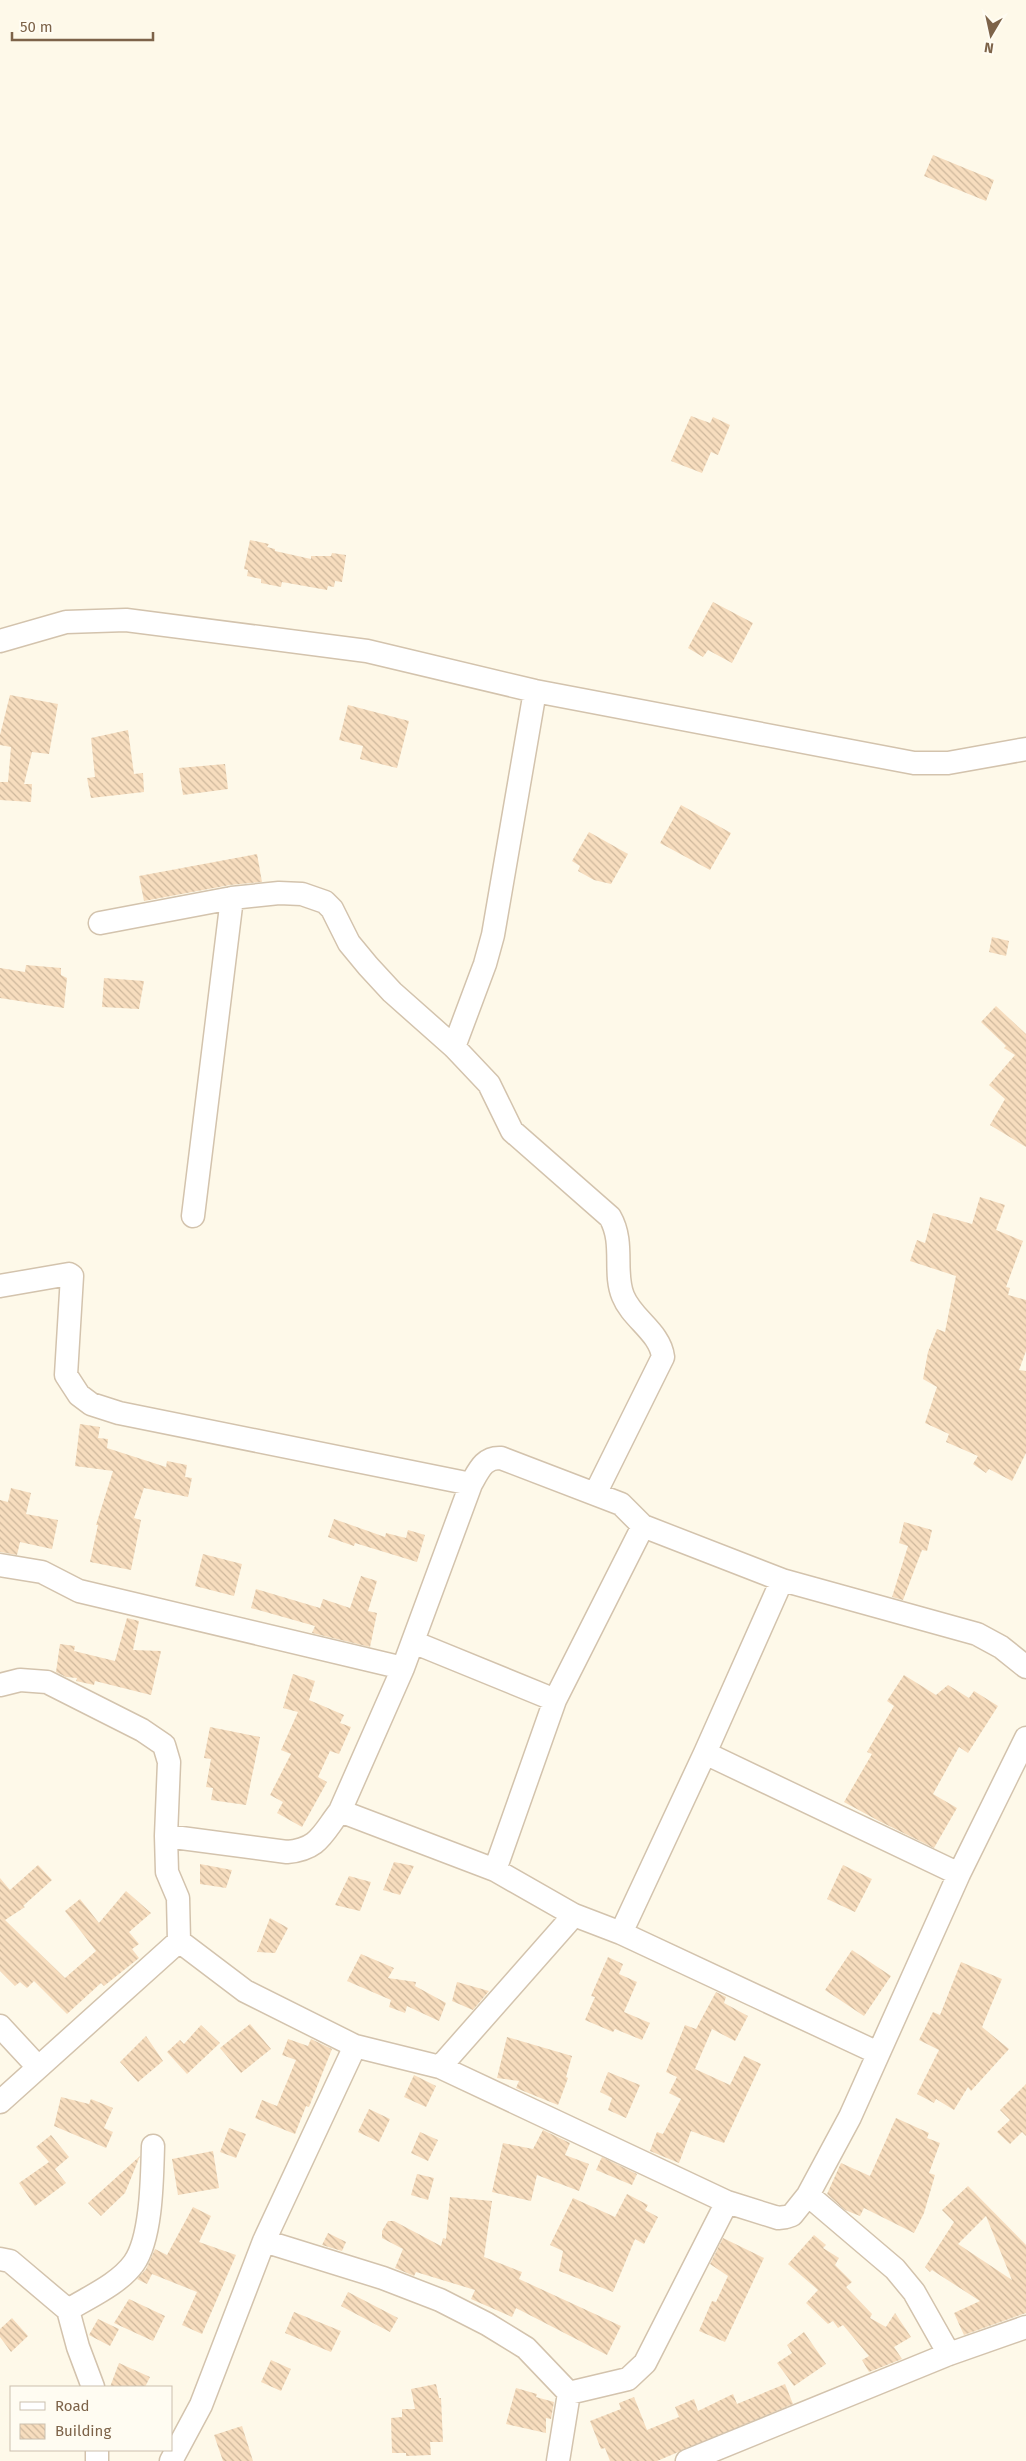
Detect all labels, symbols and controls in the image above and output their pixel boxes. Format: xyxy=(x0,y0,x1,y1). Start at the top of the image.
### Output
scale bar xyxy=(12,10,154,42)
north arrow xyxy=(966,10,1016,60)
text: 50 m xyxy=(20,18,53,36)
text: N xyxy=(983,38,995,56)
legend xyxy=(10,2386,172,2451)
text: Road xyxy=(55,2397,90,2415)
text: Building xyxy=(55,2422,111,2440)

